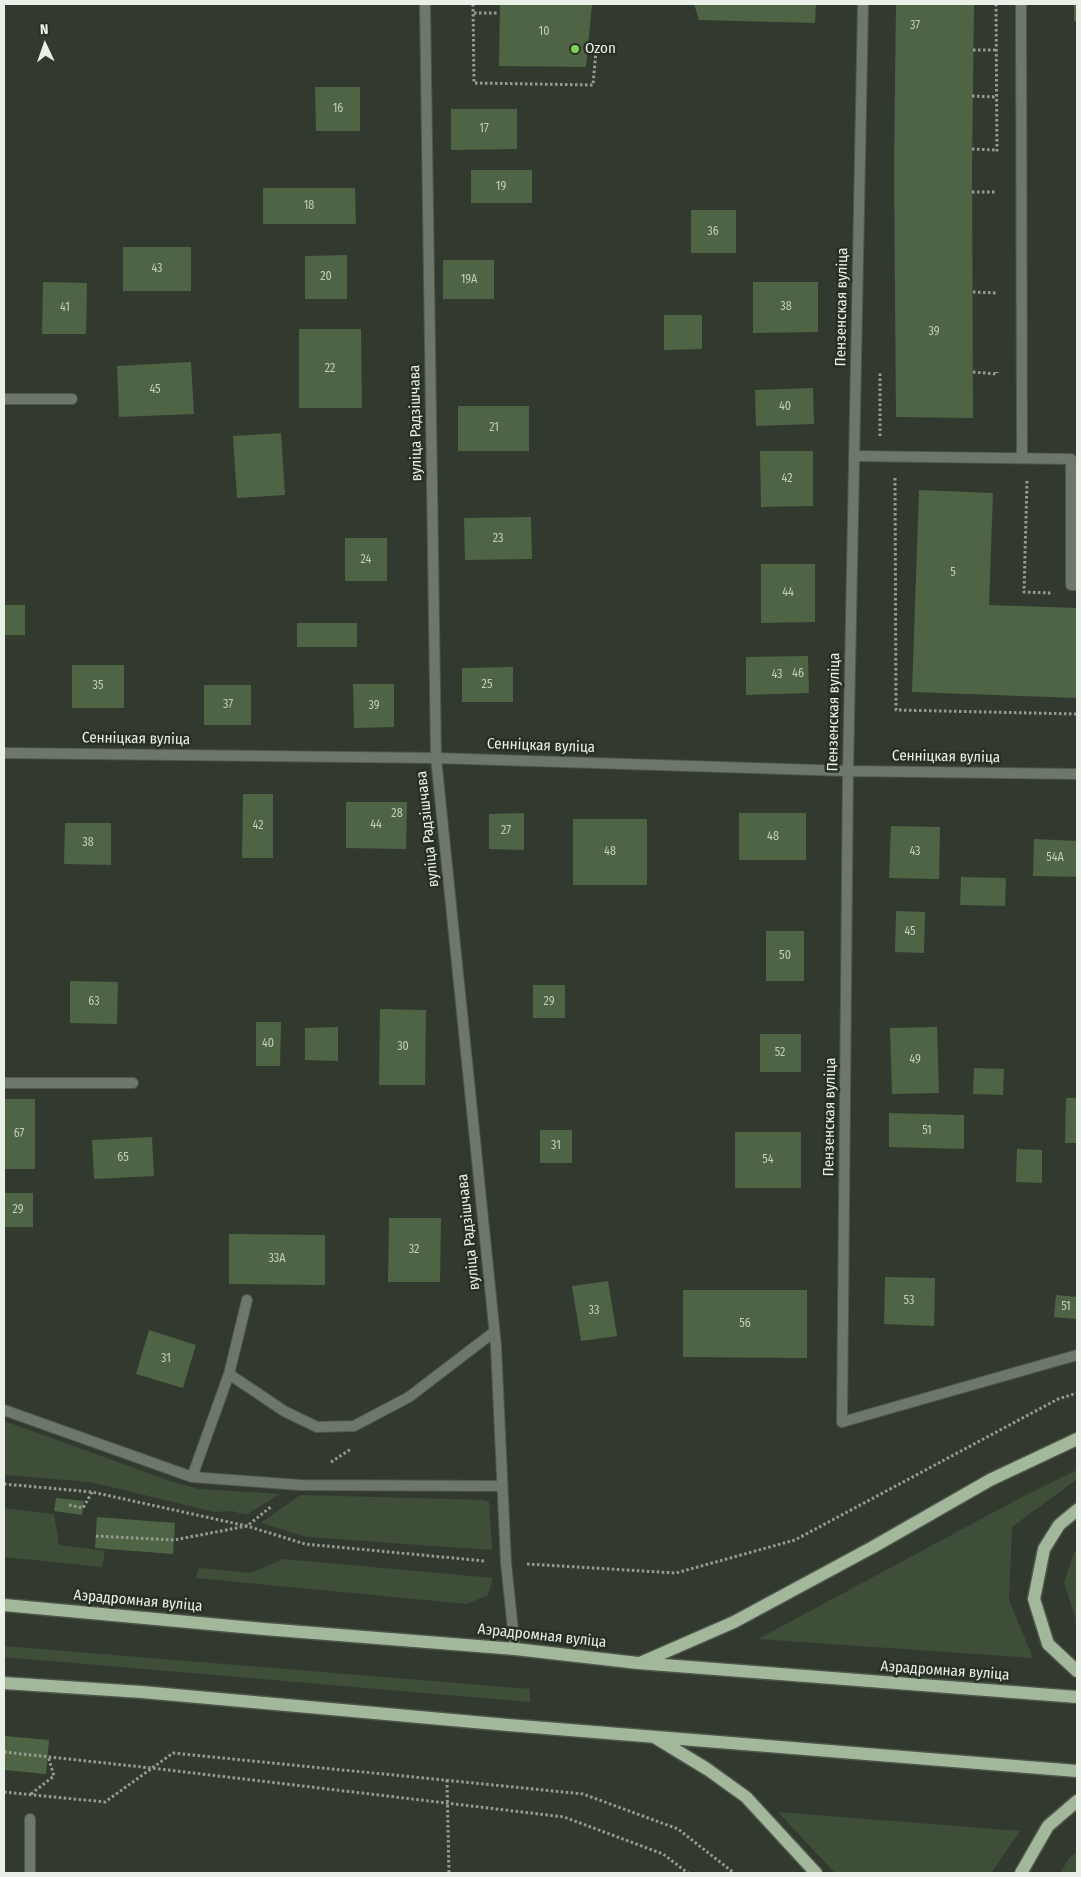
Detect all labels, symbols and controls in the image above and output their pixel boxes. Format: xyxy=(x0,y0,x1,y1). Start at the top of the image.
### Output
house number: 37 xyxy=(910,19,920,33)
north arrow xyxy=(20,20,70,70)
text: N xyxy=(40,21,49,38)
house number: 10 xyxy=(539,25,549,39)
place label: Ozon xyxy=(585,40,616,58)
marker: Ozon xyxy=(569,43,581,55)
house number: 16 xyxy=(333,102,343,116)
house number: 17 xyxy=(479,122,489,136)
house number: 19 xyxy=(496,180,506,194)
house number: 18 xyxy=(304,199,314,213)
house number: 36 xyxy=(707,225,719,239)
street label: Пензенская вуліца xyxy=(832,248,852,366)
house number: 43 xyxy=(151,262,163,276)
house number: 20 xyxy=(320,270,332,284)
house number: 19А xyxy=(461,273,477,287)
house number: 38 xyxy=(780,300,792,314)
house number: 41 xyxy=(60,301,70,315)
house number: 39 xyxy=(928,325,940,339)
house number: 22 xyxy=(325,362,335,376)
street label: вуліца Радзішчава xyxy=(406,364,426,482)
house number: 45 xyxy=(149,383,161,397)
house number: 40 xyxy=(779,400,791,414)
house number: 21 xyxy=(489,421,499,435)
house number: 42 xyxy=(782,472,792,486)
house number: 23 xyxy=(493,532,503,546)
house number: 24 xyxy=(361,553,371,567)
house number: 5 xyxy=(950,566,956,580)
house number: 44 xyxy=(782,586,794,600)
street label: Пензенская вуліца xyxy=(824,653,844,771)
house number: 46 xyxy=(792,667,804,681)
house number: 43 xyxy=(771,668,783,682)
house number: 25 xyxy=(482,678,492,692)
house number: 35 xyxy=(93,679,103,693)
house number: 37 xyxy=(223,698,233,712)
house number: 39 xyxy=(368,699,380,713)
street label: Сенніцкая вуліца xyxy=(82,729,190,749)
street label: Сенніцкая вуліца xyxy=(487,735,595,757)
street label: Сенніцкая вуліца xyxy=(892,747,1000,767)
street label: вуліца Радзішчава xyxy=(413,770,443,888)
house number: 28 xyxy=(391,807,403,821)
house number: 44 xyxy=(370,818,382,832)
house number: 42 xyxy=(253,819,263,833)
house number: 27 xyxy=(501,824,511,838)
house number: 48 xyxy=(767,830,779,844)
house number: 38 xyxy=(82,836,94,850)
house number: 48 xyxy=(604,845,616,859)
house number: 43 xyxy=(909,845,921,859)
house number: 54А xyxy=(1046,851,1064,865)
house number: 45 xyxy=(904,925,916,939)
house number: 50 xyxy=(779,949,791,963)
house number: 63 xyxy=(88,995,100,1009)
house number: 29 xyxy=(543,995,555,1009)
house number: 40 xyxy=(262,1037,274,1051)
house number: 30 xyxy=(397,1040,409,1054)
house number: 52 xyxy=(775,1046,785,1060)
house number: 49 xyxy=(909,1053,921,1067)
street label: Пензенская вуліца xyxy=(820,1058,840,1176)
house number: 51 xyxy=(922,1124,932,1138)
house number: 67 xyxy=(14,1127,24,1141)
house number: 31 xyxy=(551,1139,561,1153)
house number: 65 xyxy=(117,1151,129,1165)
house number: 54 xyxy=(762,1153,774,1167)
street label: вуліца Радзішчава xyxy=(454,1173,484,1291)
house number: 29 xyxy=(12,1203,24,1217)
house number: 32 xyxy=(409,1243,419,1257)
house number: 33А xyxy=(268,1252,286,1266)
house number: 53 xyxy=(904,1294,914,1308)
house number: 51 xyxy=(1061,1300,1071,1314)
house number: 33 xyxy=(589,1304,599,1318)
house number: 56 xyxy=(739,1317,751,1331)
house number: 31 xyxy=(161,1352,171,1366)
street label: Аэрадромная вуліца xyxy=(73,1586,203,1616)
street label: Аэрадромная вуліца xyxy=(477,1620,607,1652)
street label: Аэрадромная вуліца xyxy=(880,1658,1010,1684)

